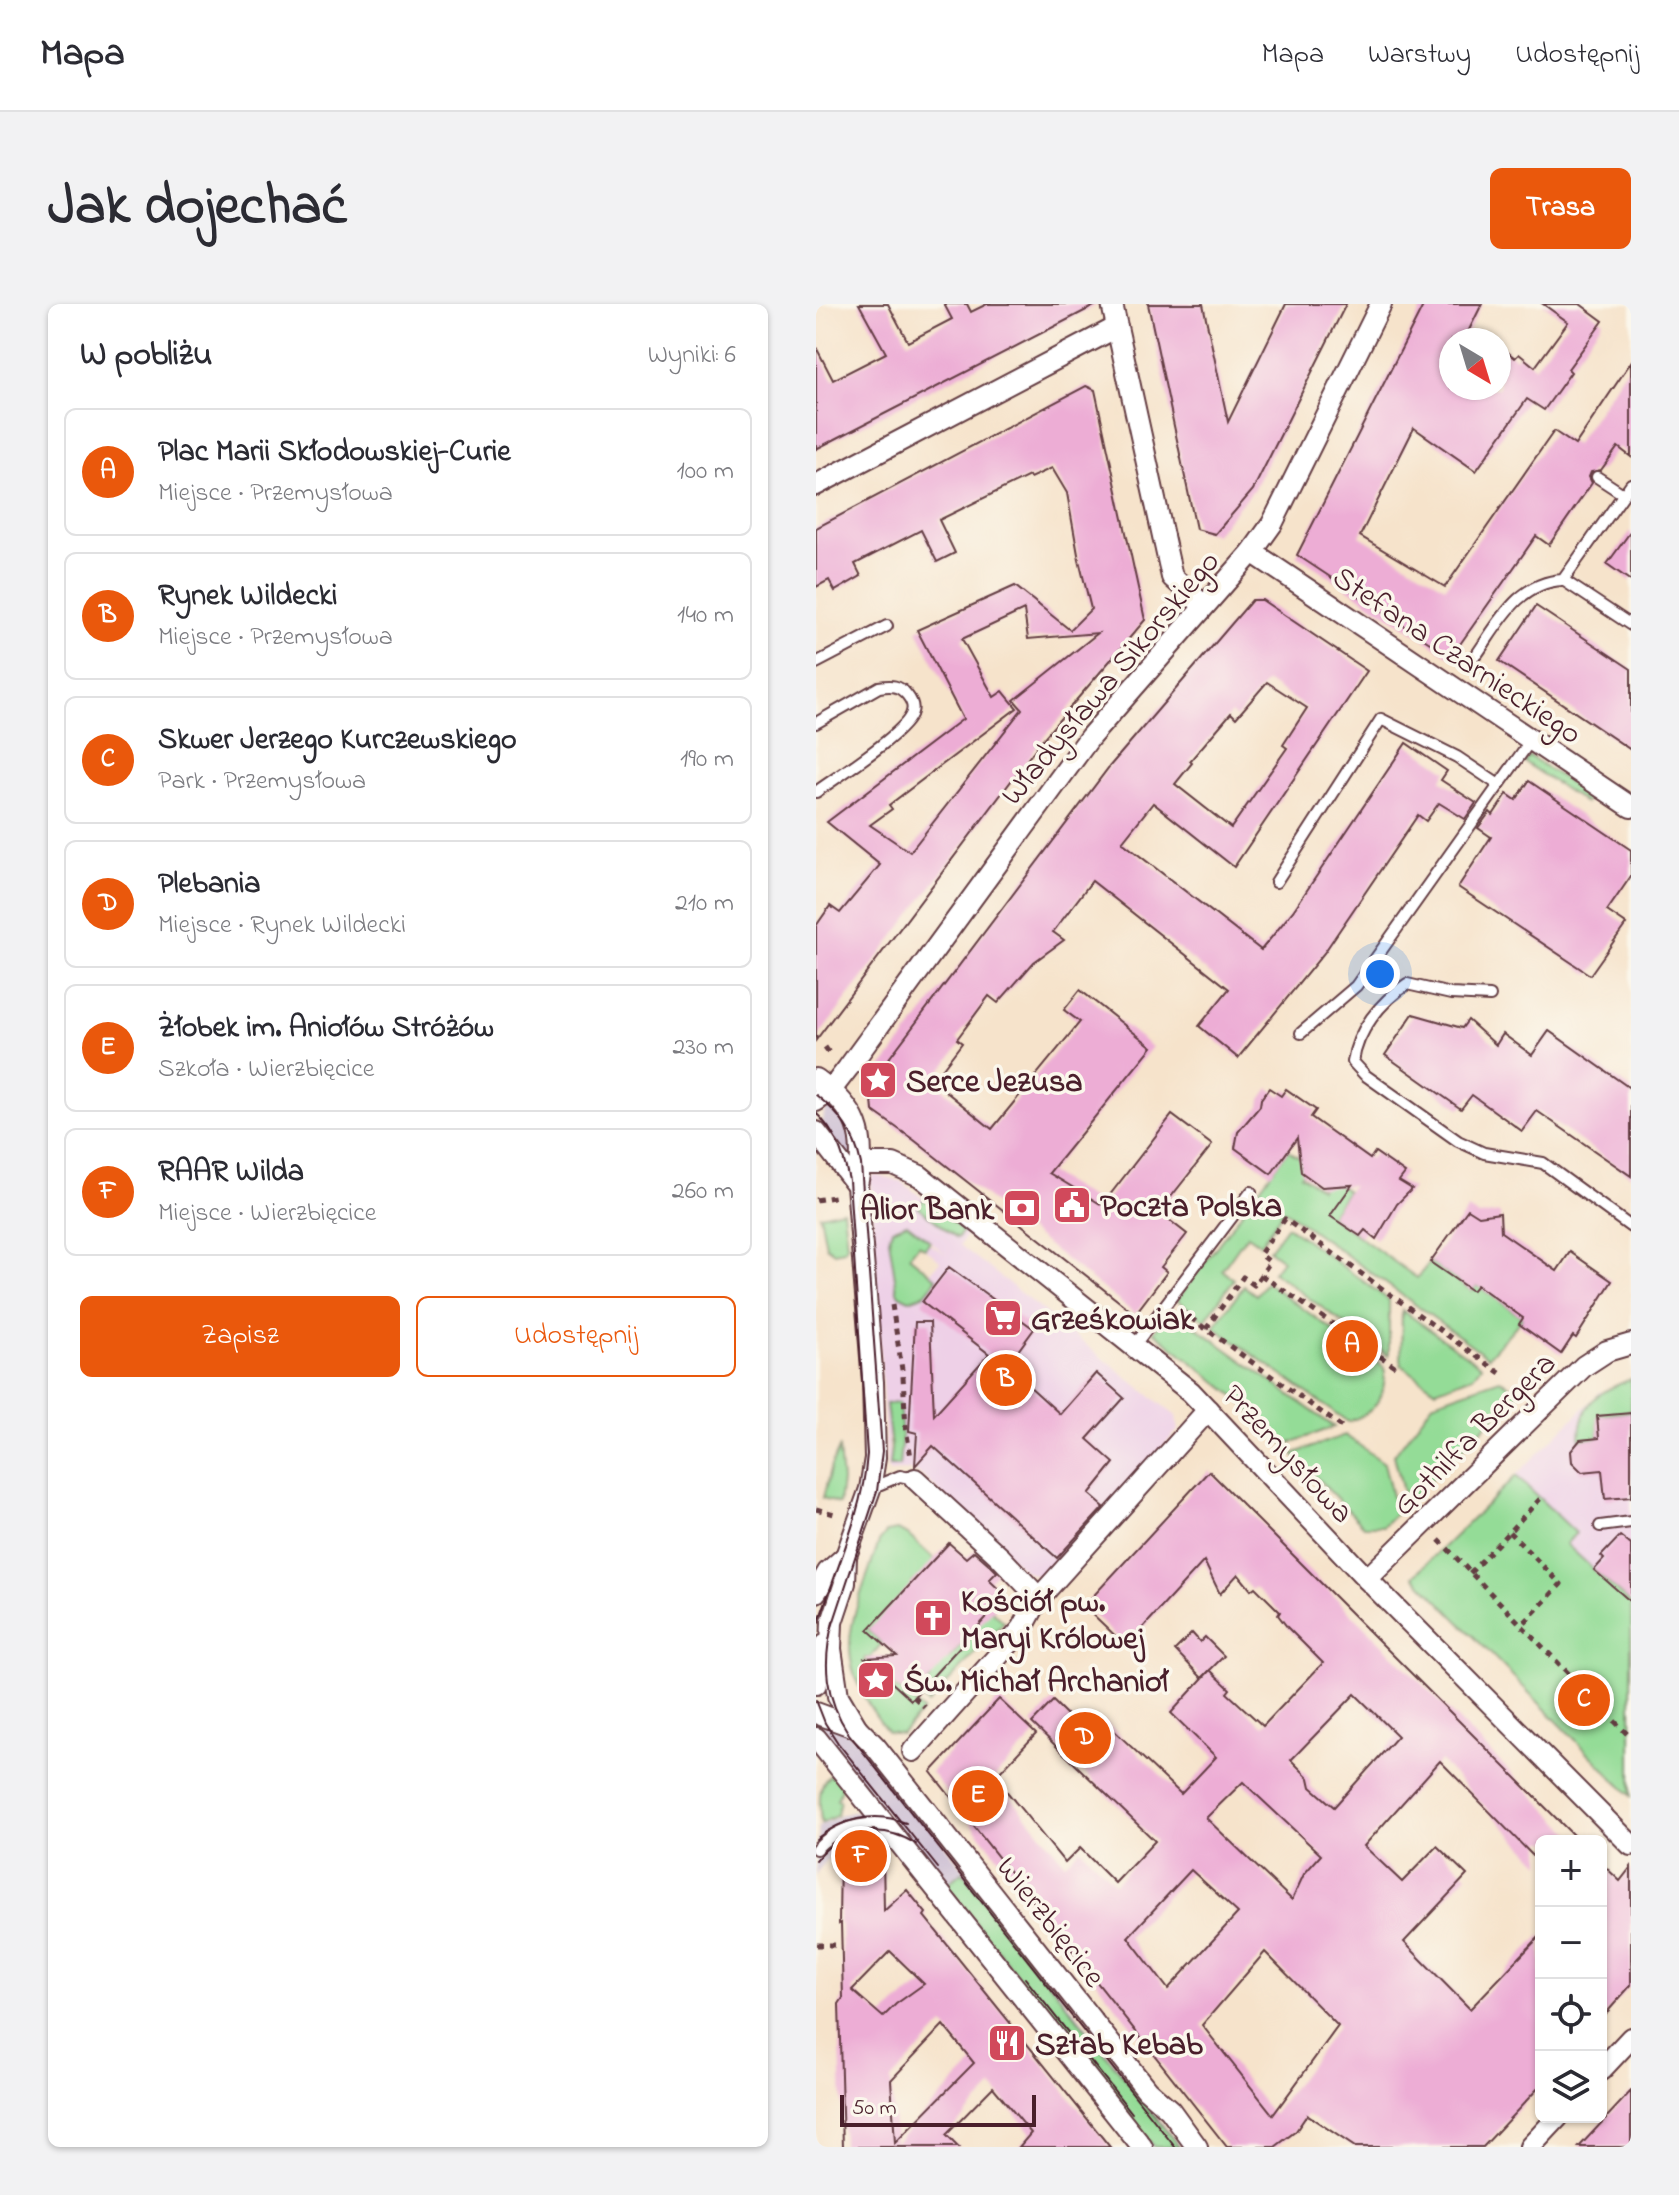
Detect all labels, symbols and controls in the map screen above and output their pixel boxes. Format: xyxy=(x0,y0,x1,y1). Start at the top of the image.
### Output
text: Mapa xyxy=(40,27,125,83)
text: Mapa xyxy=(1262,35,1324,76)
text: Warstwy xyxy=(1368,35,1471,76)
text: Udostępnij xyxy=(1515,35,1639,76)
text: Jak dojechać xyxy=(48,168,346,249)
button: Trasa xyxy=(1490,168,1631,249)
north arrow xyxy=(1439,328,1511,400)
text: W pobliżu xyxy=(80,331,212,381)
text: Wyniki: 6 xyxy=(648,337,736,375)
text: Plac Marii Skłodowskiej-Curie xyxy=(158,431,511,475)
text: A xyxy=(100,453,116,491)
text: 100 m xyxy=(677,453,734,491)
text: Miejsce · Przemysłowa xyxy=(158,475,393,513)
street label: Władysława Sikorskiego xyxy=(991,541,1233,817)
street label: Stefana Czarnieckiego xyxy=(1322,556,1590,758)
text: Rynek Wildecki xyxy=(158,575,338,619)
text: B xyxy=(99,597,117,635)
text: 140 m xyxy=(677,597,734,635)
text: Miejsce · Przemysłowa xyxy=(158,619,393,657)
text: Skwer Jerzego Kurczewskiego xyxy=(158,719,517,763)
text: C xyxy=(101,741,115,779)
text: 190 m xyxy=(680,741,734,779)
text: Park · Przemysłowa xyxy=(158,763,366,801)
text: Plebania xyxy=(158,863,260,907)
text: D xyxy=(98,885,118,923)
text: 210 m xyxy=(675,885,734,923)
text: Miejsce · Rynek Wildecki xyxy=(158,907,406,945)
your location xyxy=(1360,954,1400,994)
text: Żłobek im. Aniołów Stróżów xyxy=(158,1007,494,1051)
text: E xyxy=(100,1029,116,1067)
text: 230 m xyxy=(672,1029,734,1067)
text: Szkoła · Wierzbięcice xyxy=(158,1051,374,1089)
place icon: Serce Jezusa xyxy=(857,1059,899,1101)
place label: Serce Jezusa xyxy=(906,1060,1082,1107)
text: RAAR Wilda xyxy=(158,1151,304,1195)
text: F xyxy=(100,1173,116,1211)
text: 260 m xyxy=(672,1173,734,1211)
public building icon: Poczta Polska xyxy=(1051,1184,1093,1226)
place label: Poczta Polska xyxy=(1100,1185,1282,1232)
bank icon: Alior Bank xyxy=(1001,1187,1043,1229)
place label: Alior Bank xyxy=(860,1188,995,1235)
text: Miejsce · Wierzbięcice xyxy=(158,1195,376,1233)
button: Zapisz xyxy=(80,1296,400,1377)
button: Udostępnij xyxy=(416,1296,736,1377)
supermarket icon: Grześkowiak xyxy=(982,1297,1024,1339)
place label: Grześkowiak xyxy=(1031,1298,1195,1345)
pin: A xyxy=(1326,1316,1378,1376)
street label: Gothilfa Bergera xyxy=(1383,1343,1568,1528)
pin: B xyxy=(980,1350,1032,1410)
street label: Przemysłowa xyxy=(1209,1375,1363,1536)
place label: Kościół pw. Maryi Królowej xyxy=(961,1580,1146,1665)
church icon: Kościół pw. Maryi Królowej xyxy=(912,1597,954,1639)
place icon: Św. Michał Archanioł xyxy=(855,1659,897,1701)
place label: Św. Michał Archanioł xyxy=(904,1660,1170,1707)
pin: C xyxy=(1558,1670,1610,1730)
pin: D xyxy=(1059,1708,1111,1768)
pin: E xyxy=(952,1766,1004,1826)
pin: F xyxy=(835,1826,887,1886)
map controls xyxy=(1535,1835,1607,2123)
button: + xyxy=(1535,1835,1607,1907)
street label: Wierzbięcice xyxy=(983,1847,1116,1999)
button: − xyxy=(1535,1907,1607,1979)
button: locate xyxy=(1535,1979,1607,2051)
restaurant icon: Sztab Kebab xyxy=(986,2022,1028,2064)
place label: Sztab Kebab xyxy=(1035,2023,1203,2070)
button: layers xyxy=(1535,2051,1607,2123)
scale bar xyxy=(840,2091,1036,2127)
text: 50 m xyxy=(852,2093,897,2125)

